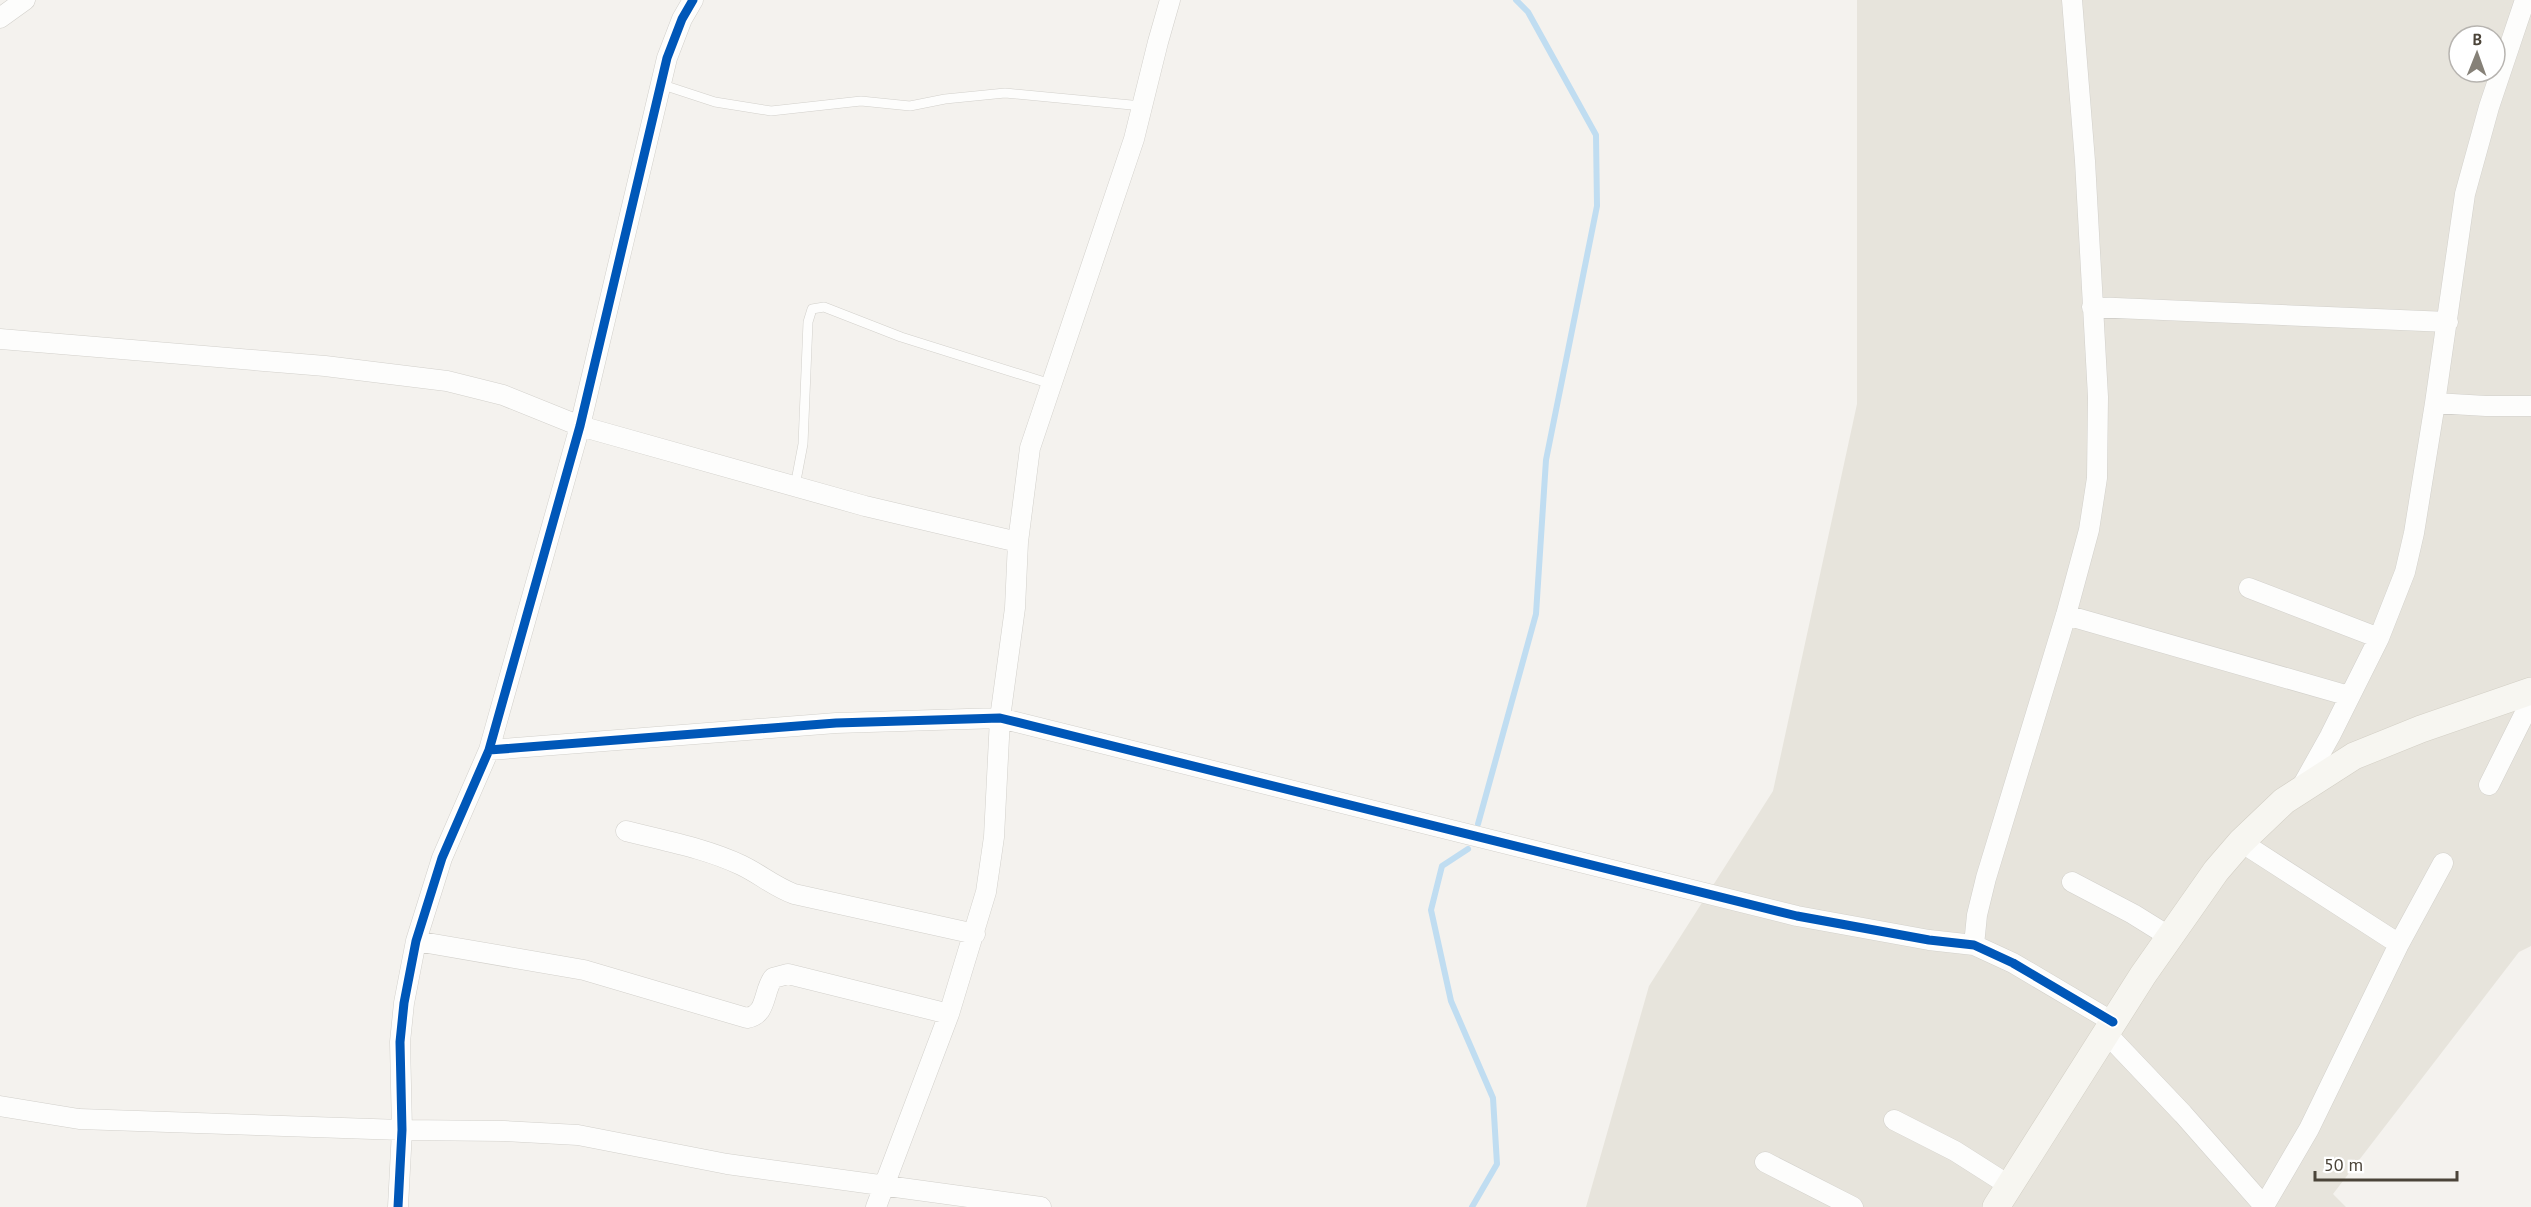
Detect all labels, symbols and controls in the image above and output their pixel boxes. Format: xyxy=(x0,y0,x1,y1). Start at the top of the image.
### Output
north arrow xyxy=(2447,24,2507,84)
text: B xyxy=(2472,29,2482,49)
scale bar xyxy=(2315,1144,2458,1182)
text: 50 m xyxy=(2324,1153,2363,1176)

